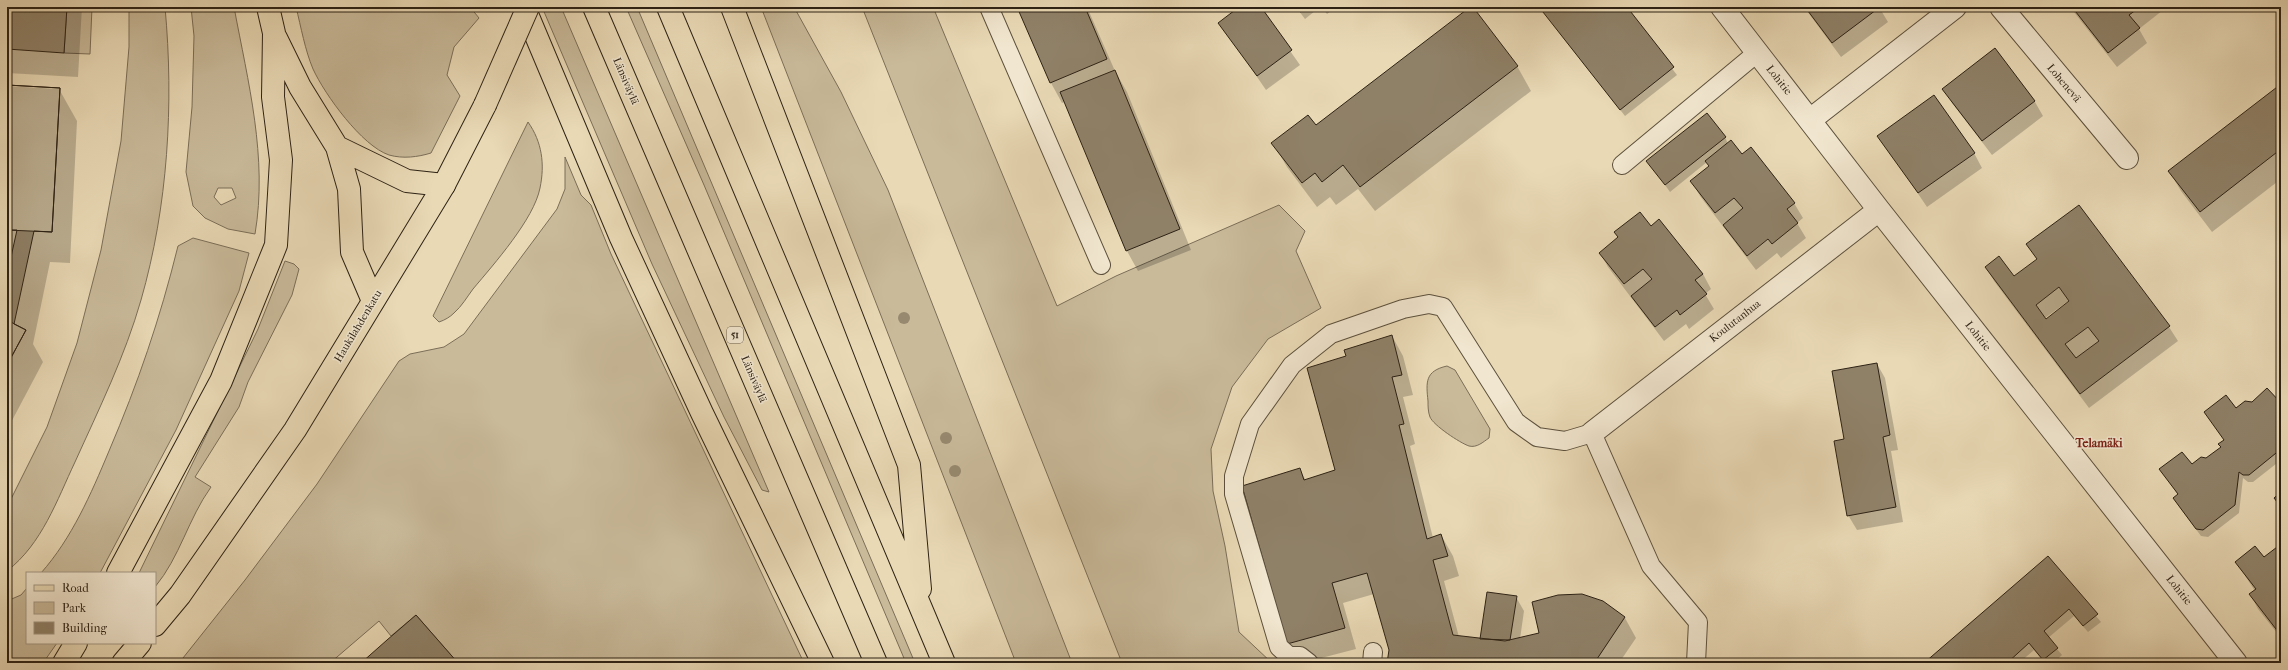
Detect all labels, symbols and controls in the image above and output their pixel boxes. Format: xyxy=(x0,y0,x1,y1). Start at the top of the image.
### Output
street label: Länsiväylä xyxy=(610,56,642,107)
street label: Lohenevä xyxy=(2044,61,2084,105)
street label: Lohitie xyxy=(1763,63,1795,98)
street label: Haukilahdenkatu xyxy=(331,287,385,364)
street label: Koulutanhua xyxy=(1707,296,1764,345)
street label: Lohitie xyxy=(1962,319,1994,354)
road number: 51 xyxy=(727,327,743,343)
street label: Länsiväylä xyxy=(738,354,770,405)
district label: Telamäki xyxy=(2074,436,2123,450)
legend xyxy=(26,572,156,644)
street label: Lohitie xyxy=(2163,573,2195,608)
text: Road xyxy=(62,581,89,595)
text: Park xyxy=(62,601,87,615)
text: Building xyxy=(62,621,107,635)

